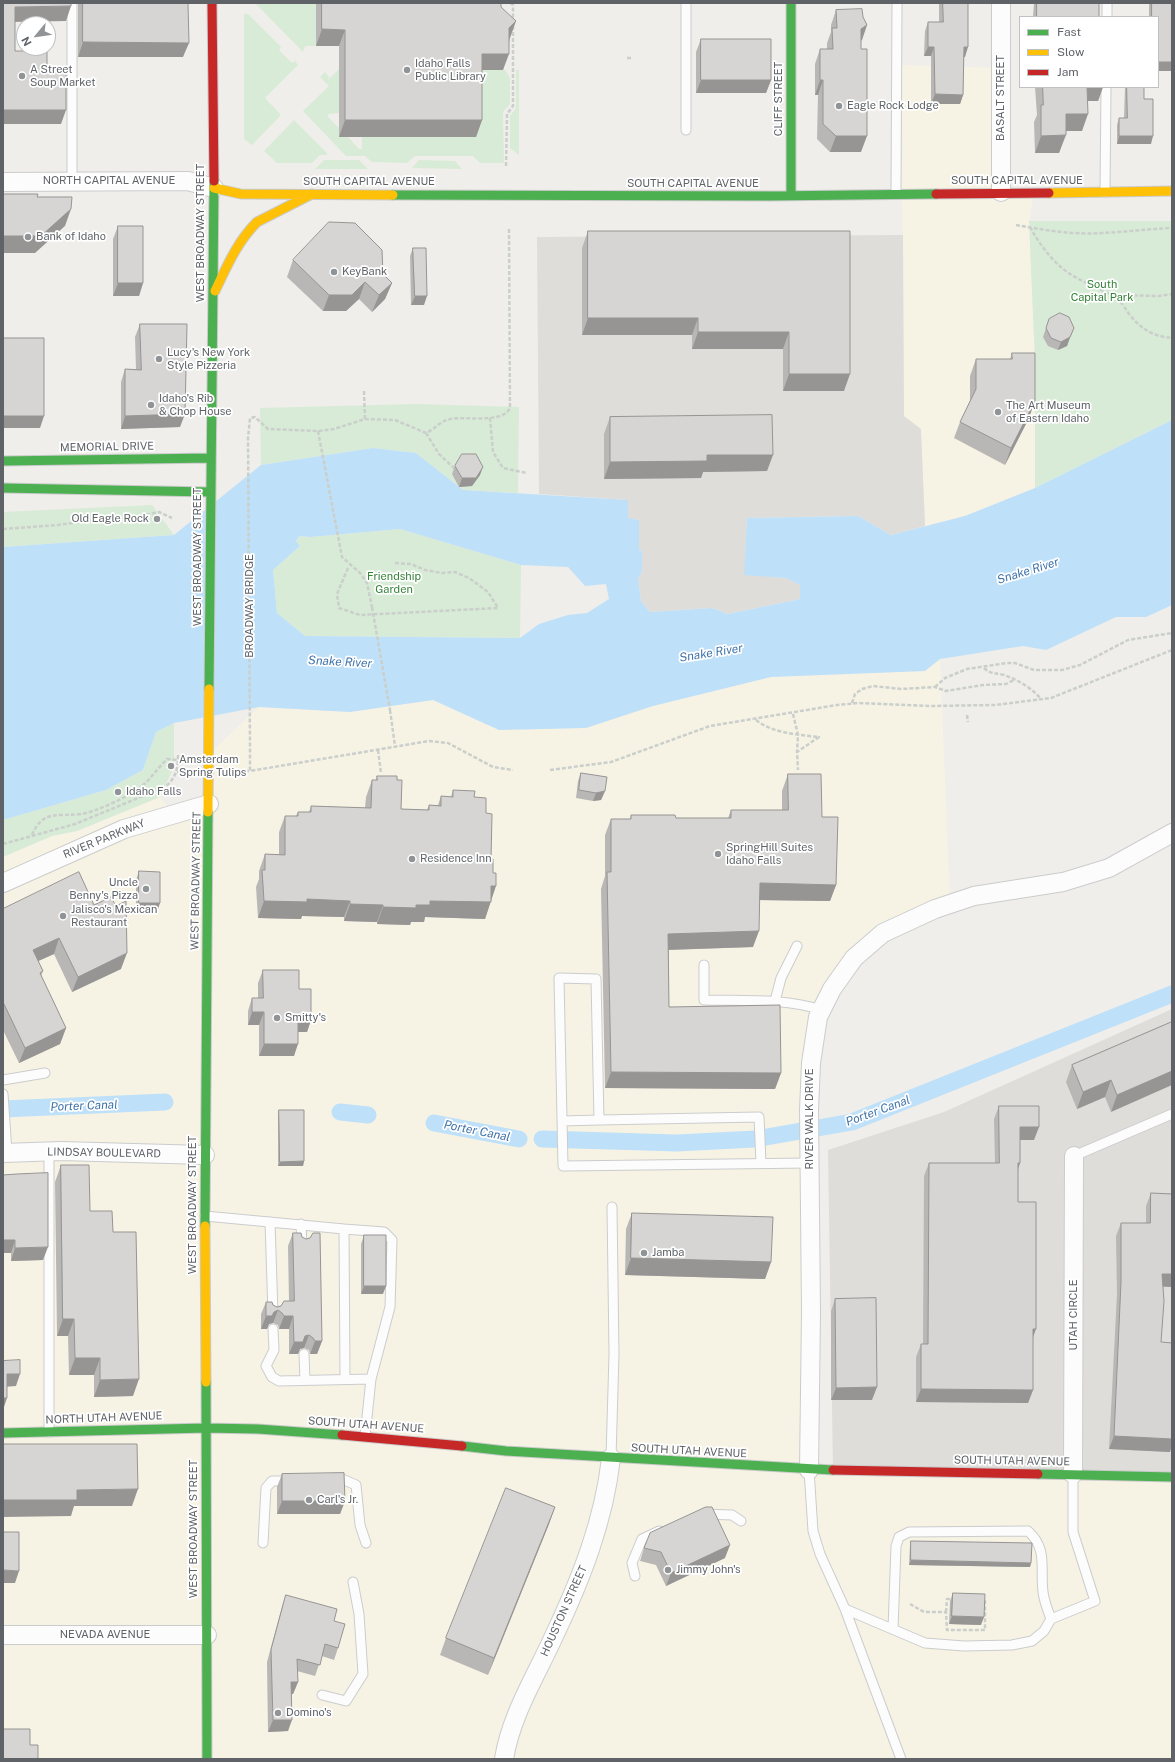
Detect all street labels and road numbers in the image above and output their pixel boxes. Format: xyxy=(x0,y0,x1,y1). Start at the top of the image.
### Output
street label: BASALT STREET xyxy=(994,55,1008,141)
street label: CLIFF STREET xyxy=(772,62,786,136)
street label: WEST BROADWAY STREET xyxy=(194,164,208,302)
street label: NORTH CAPITAL AVENUE xyxy=(43,174,175,188)
street label: SOUTH CAPITAL AVENUE xyxy=(951,174,1083,188)
street label: SOUTH CAPITAL AVENUE xyxy=(303,175,435,189)
street label: SOUTH CAPITAL AVENUE xyxy=(627,177,759,191)
street label: MEMORIAL DRIVE xyxy=(60,440,154,454)
street label: WEST BROADWAY STREET xyxy=(191,488,205,626)
street label: BROADWAY BRIDGE xyxy=(243,554,257,658)
street label: WEST BROADWAY STREET xyxy=(188,812,204,950)
street label: RIVER PARKWAY xyxy=(61,817,147,861)
street label: RIVER WALK DRIVE xyxy=(803,1069,817,1169)
street label: WEST BROADWAY STREET xyxy=(186,1136,200,1274)
street label: LINDSAY BOULEVARD xyxy=(47,1145,161,1161)
street label: UTAH CIRCLE xyxy=(1067,1280,1081,1350)
street label: NORTH UTAH AVENUE xyxy=(45,1409,163,1427)
street label: SOUTH UTAH AVENUE xyxy=(308,1414,424,1436)
street label: SOUTH UTAH AVENUE xyxy=(631,1441,747,1461)
street label: SOUTH UTAH AVENUE xyxy=(954,1453,1070,1469)
street label: WEST BROADWAY STREET xyxy=(187,1460,201,1598)
street label: HOUSTON STREET xyxy=(538,1563,590,1659)
street label: NEVADA AVENUE xyxy=(60,1628,150,1642)

